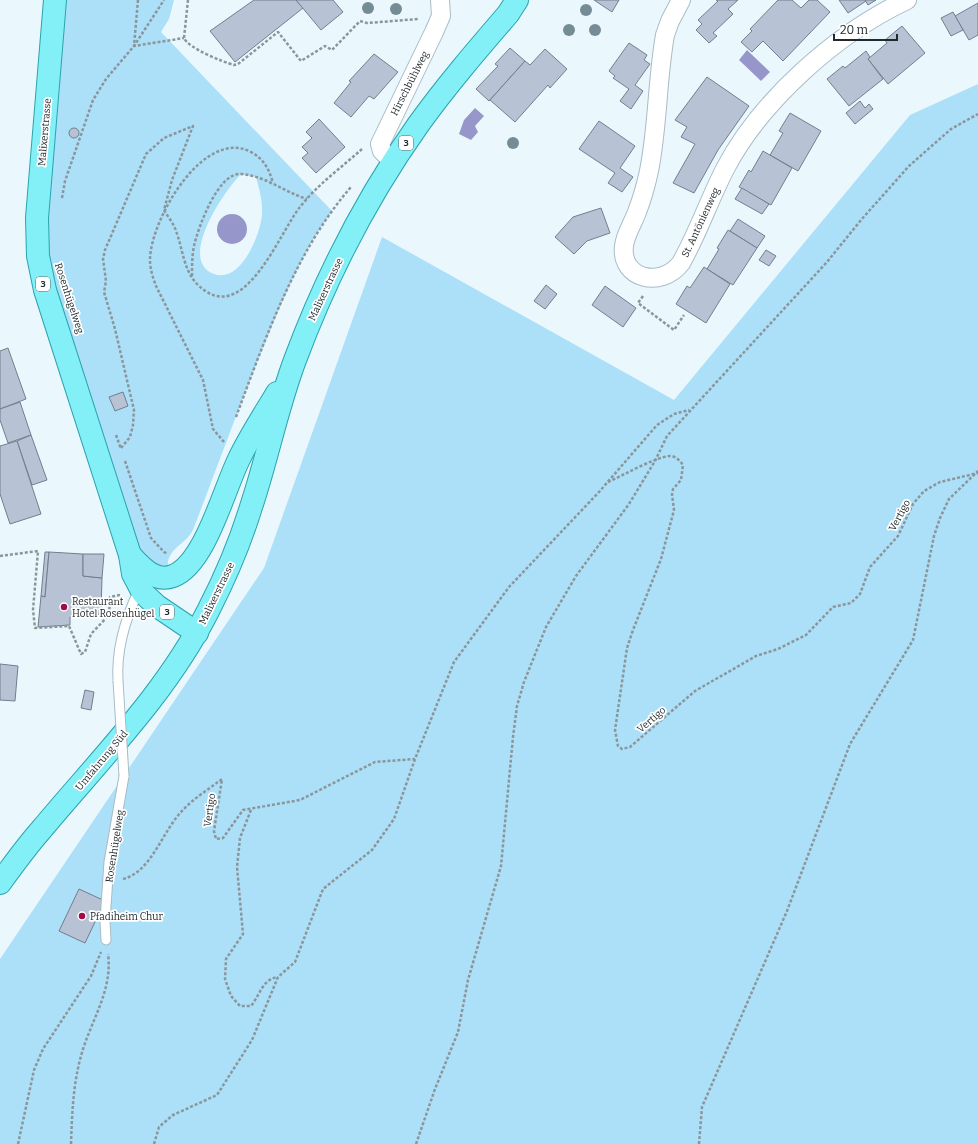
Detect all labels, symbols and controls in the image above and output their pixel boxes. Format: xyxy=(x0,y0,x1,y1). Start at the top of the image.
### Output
scale bar xyxy=(834,16,897,42)
text: 20 m xyxy=(840,23,869,37)
street label: Hirschbühlweg xyxy=(388,49,432,118)
street label: Malixerstrasse xyxy=(36,98,54,166)
road number: 3 xyxy=(399,136,413,150)
street label: St. Antönienweg xyxy=(679,185,723,259)
street label: Malixerstrasse xyxy=(306,256,346,323)
street label: Rosenhügelweg xyxy=(52,261,86,336)
road number: 3 xyxy=(36,277,50,291)
street label: Vertigo xyxy=(887,497,913,533)
street label: Malixerstrasse xyxy=(197,560,237,627)
place label: Restaurant Hotel Rosenhügel xyxy=(72,596,154,620)
marker: Restaurant Hotel Rosenhügel xyxy=(59,602,69,612)
road number: 3 xyxy=(160,605,174,619)
street label: Vertigo xyxy=(635,704,669,735)
street label: Umfahrung Süd xyxy=(73,728,130,793)
street label: Vertigo xyxy=(202,792,218,828)
street label: Rosenhügelweg xyxy=(103,808,127,883)
marker: Pfadiheim Chur xyxy=(77,911,87,921)
place label: Pfadiheim Chur xyxy=(90,911,163,923)

